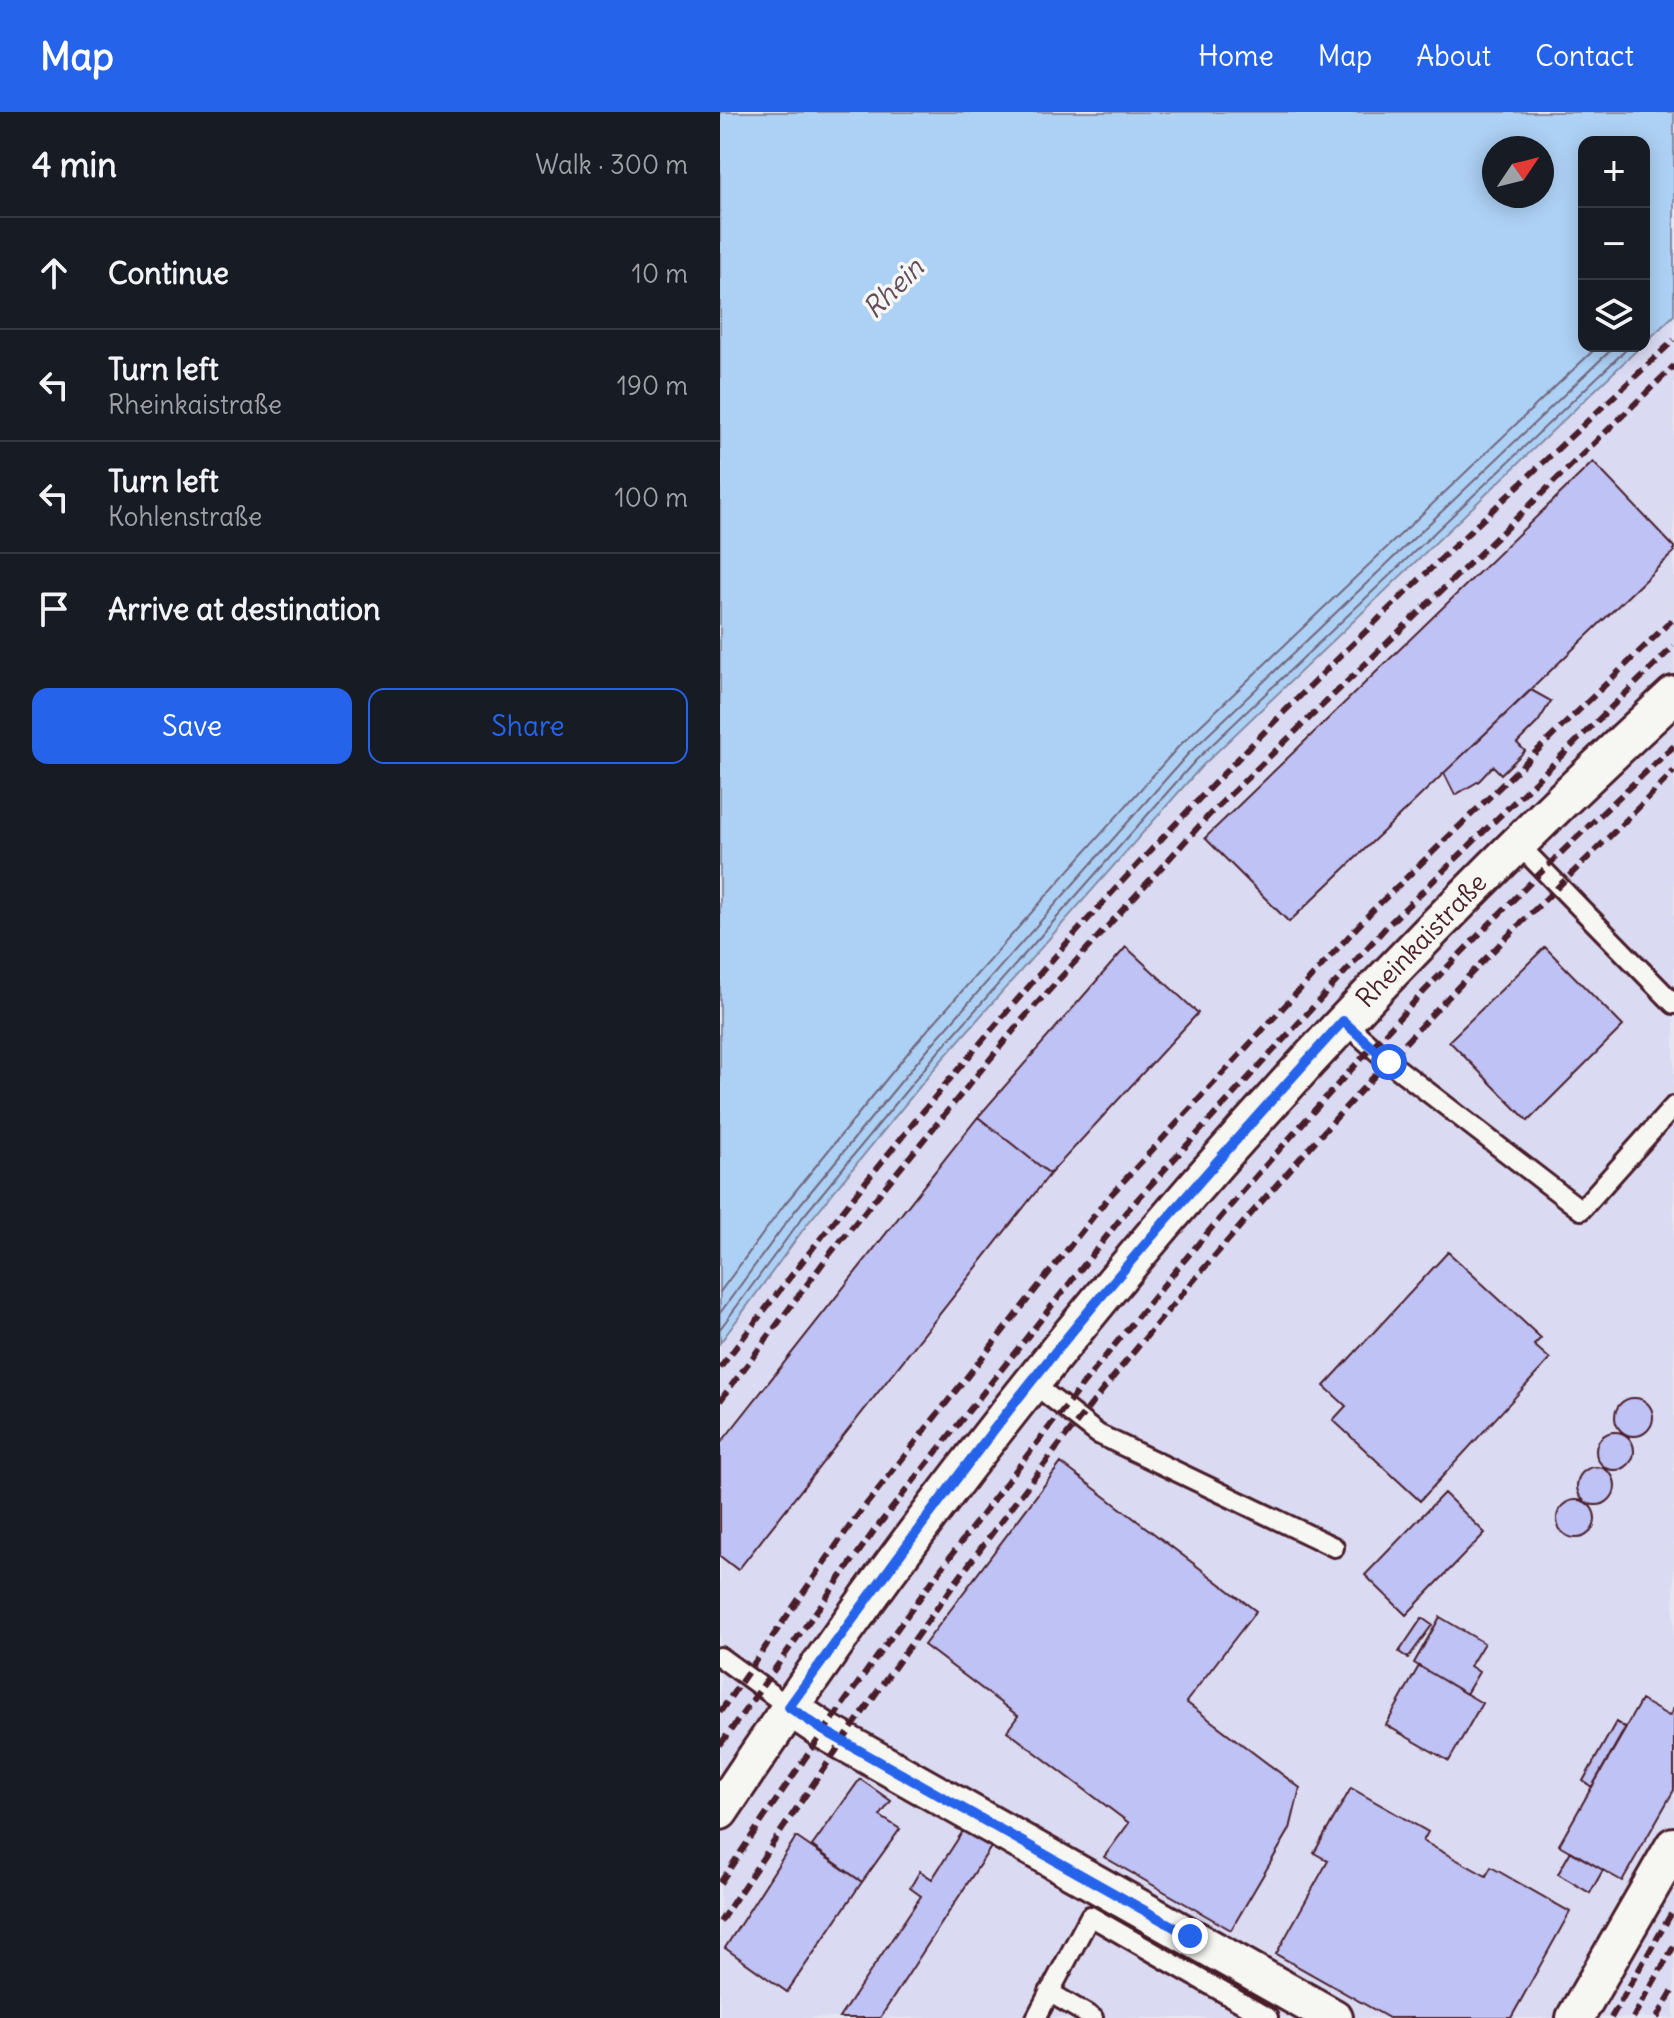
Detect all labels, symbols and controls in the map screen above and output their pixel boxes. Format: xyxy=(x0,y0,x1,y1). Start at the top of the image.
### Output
text: Map xyxy=(40,33,114,80)
text: Home xyxy=(1198,38,1274,74)
text: Map xyxy=(1318,38,1372,74)
text: About xyxy=(1416,38,1491,74)
text: Contact xyxy=(1535,38,1634,74)
north arrow xyxy=(1482,136,1554,208)
map controls xyxy=(1578,136,1650,352)
button: + xyxy=(1578,136,1650,208)
text: 4 min xyxy=(32,143,117,186)
text: Walk · 300 m xyxy=(535,148,688,181)
button: − xyxy=(1578,208,1650,280)
water label: Rhein xyxy=(855,249,932,326)
icon: ahead xyxy=(32,251,76,295)
text: Continue xyxy=(108,254,229,292)
text: 10 m xyxy=(632,257,688,290)
button: layers xyxy=(1578,280,1650,352)
text: Turn left xyxy=(108,350,219,388)
icon: left xyxy=(32,363,76,407)
text: 190 m xyxy=(617,369,688,402)
text: Rheinkaistraße xyxy=(108,388,282,421)
text: Turn left xyxy=(108,462,219,500)
icon: left xyxy=(32,475,76,519)
text: 100 m xyxy=(614,481,688,514)
text: Kohlenstraße xyxy=(108,500,262,533)
icon: arrive xyxy=(32,587,76,631)
text: Arrive at destination xyxy=(108,590,380,628)
button: Save xyxy=(32,688,352,764)
button: Share xyxy=(368,688,688,764)
street label: Rheinkaistraße xyxy=(1349,866,1493,1014)
route start xyxy=(1371,1044,1407,1080)
route end xyxy=(1172,1918,1208,1954)

